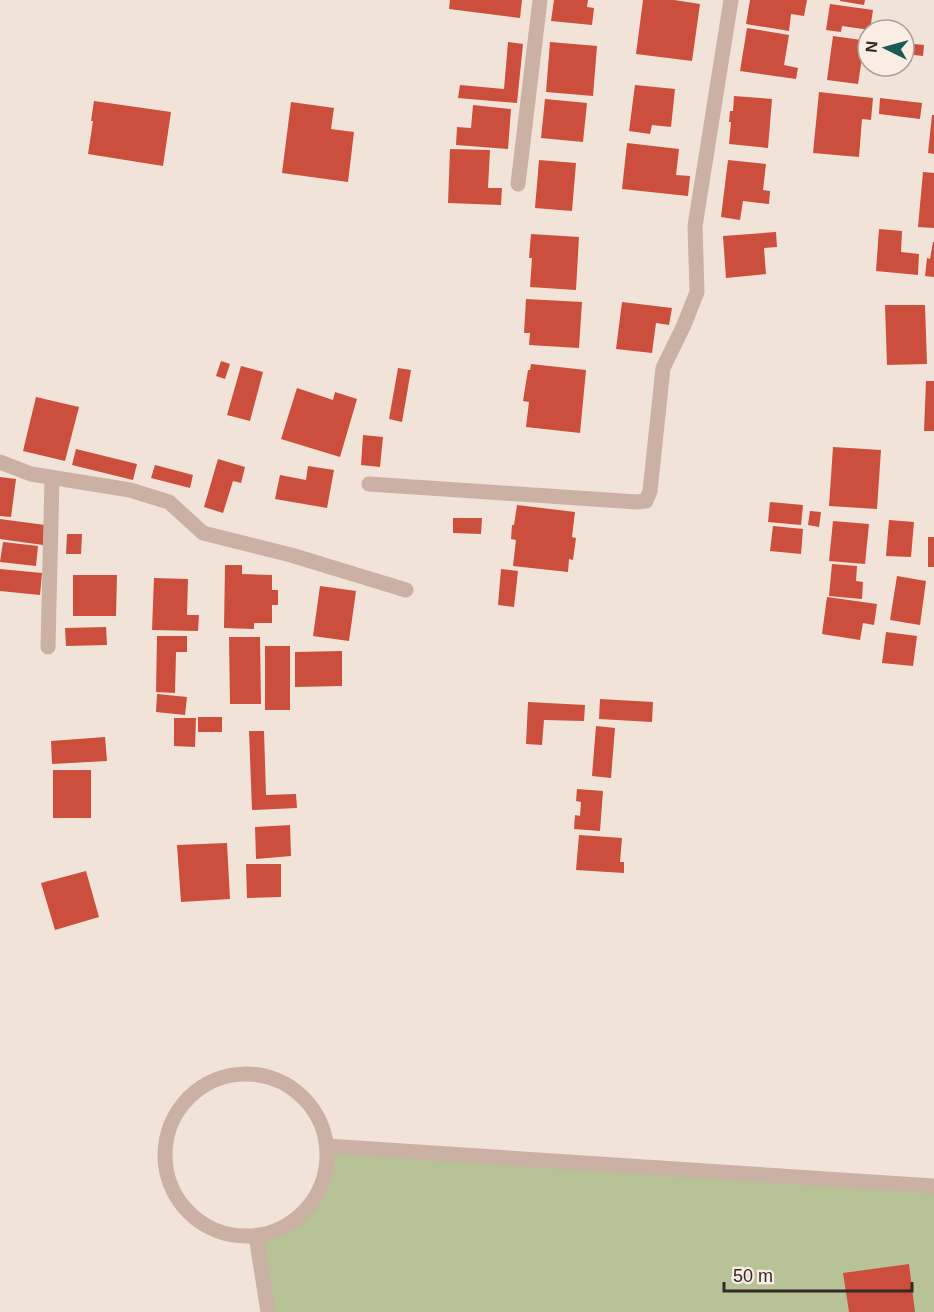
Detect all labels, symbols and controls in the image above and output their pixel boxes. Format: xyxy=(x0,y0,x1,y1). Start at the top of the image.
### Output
north arrow xyxy=(856,18,916,78)
text: N xyxy=(863,40,881,53)
scale bar xyxy=(724,1255,912,1293)
text: 50 m xyxy=(733,1266,773,1286)

